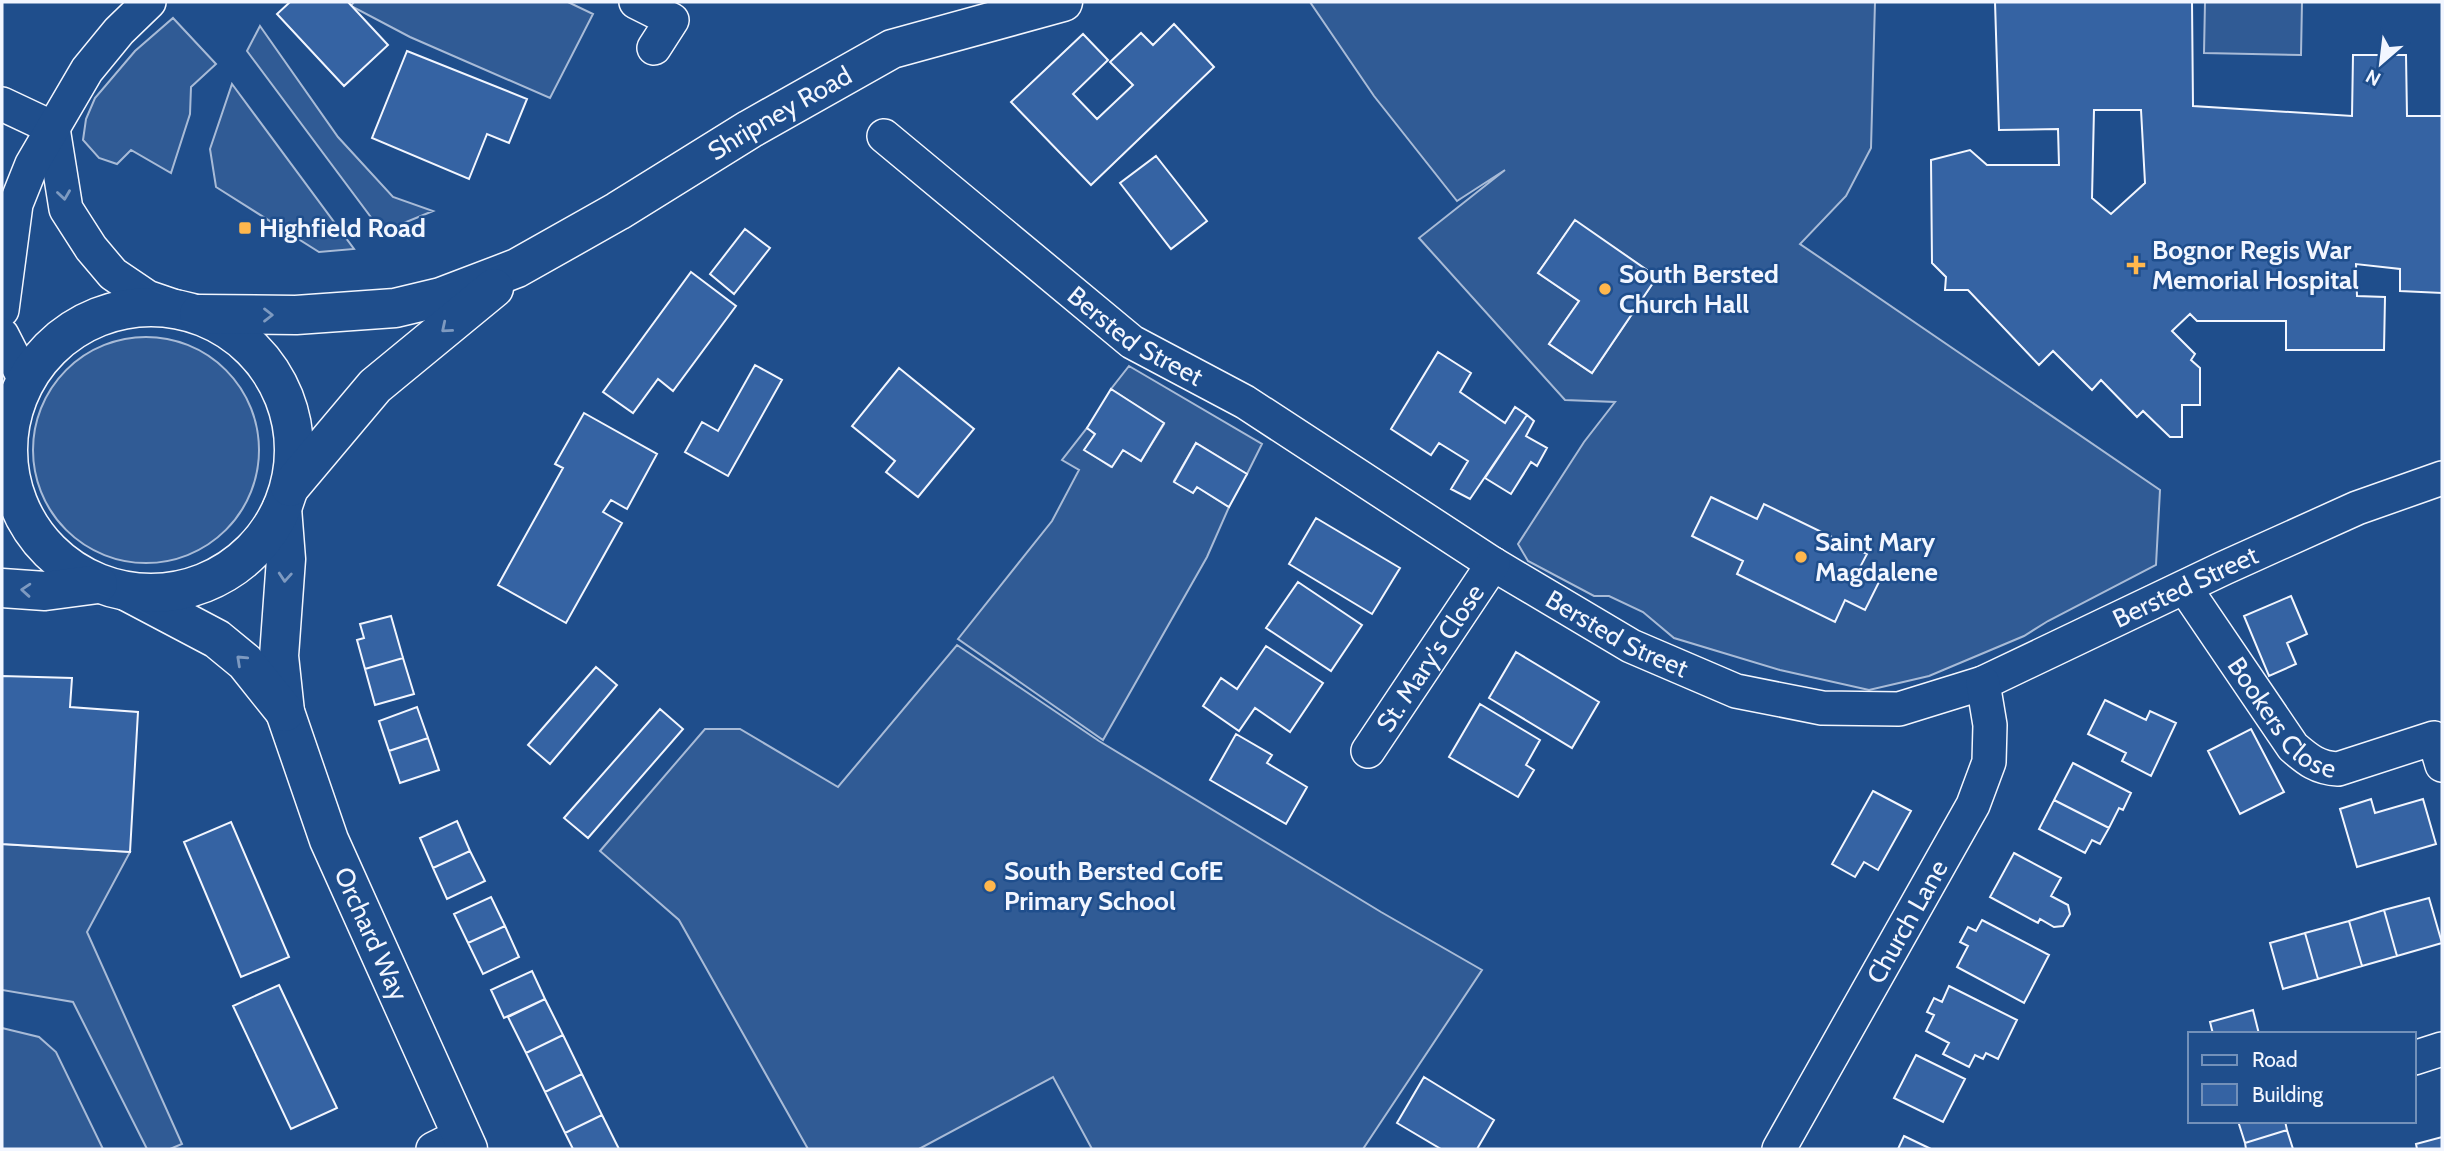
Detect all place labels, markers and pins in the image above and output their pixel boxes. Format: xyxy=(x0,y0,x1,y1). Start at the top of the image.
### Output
place label: Highfield Road xyxy=(259,212,426,244)
marker: Highfield Road xyxy=(237,220,253,236)
place label: Bognor Regis War Memorial Hospital xyxy=(2152,234,2359,296)
marker: Bognor Regis War Memorial Hospital xyxy=(2126,255,2146,275)
place label: South Bersted Church Hall xyxy=(1619,258,1779,320)
marker: South Bersted Church Hall xyxy=(1597,281,1613,297)
place label: Saint Mary Magdalene xyxy=(1815,526,1938,588)
marker: Saint Mary Magdalene xyxy=(1793,549,1809,565)
place label: South Bersted CofE Primary School xyxy=(1004,855,1223,917)
marker: South Bersted CofE Primary School xyxy=(982,878,998,894)

